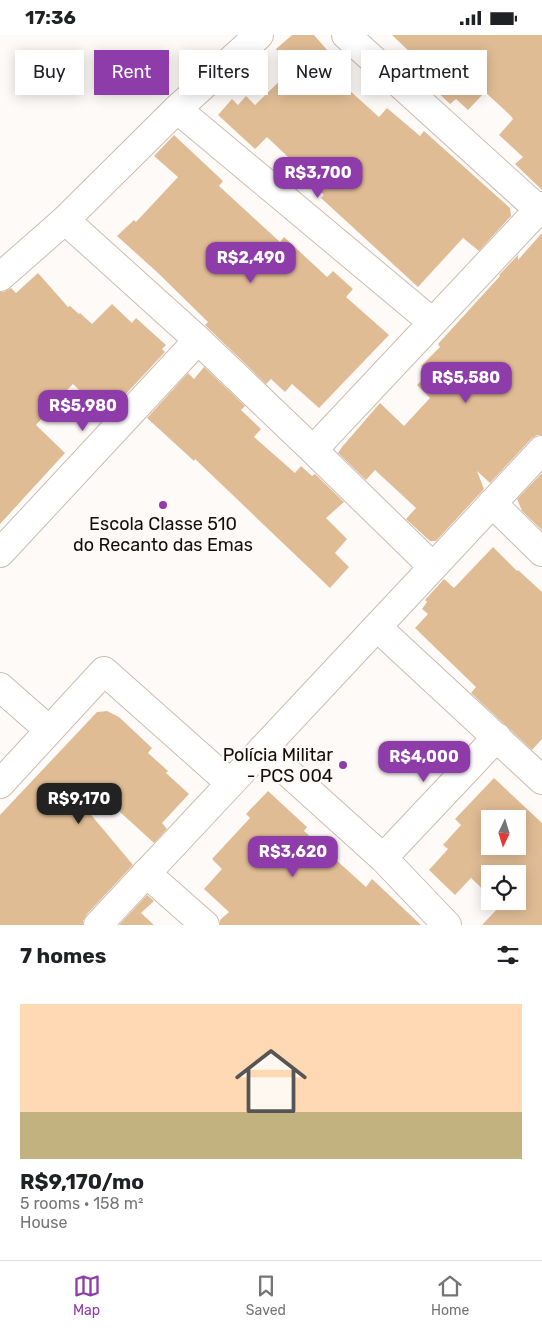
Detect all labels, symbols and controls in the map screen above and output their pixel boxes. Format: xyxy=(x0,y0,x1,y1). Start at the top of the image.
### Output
text: 17:36 xyxy=(25,6,76,29)
chip: Buy xyxy=(15,50,84,95)
chip: Rent xyxy=(94,50,169,95)
chip: Filters xyxy=(179,50,268,95)
chip: New xyxy=(278,50,351,95)
chip: Apartment xyxy=(361,50,487,95)
pin: R$3,700 xyxy=(272,156,364,199)
text: R$3,700 xyxy=(284,163,352,182)
pin: R$2,490 xyxy=(205,241,297,284)
text: R$2,490 xyxy=(217,248,285,267)
pin: R$5,580 xyxy=(420,361,512,404)
text: R$5,580 xyxy=(432,368,500,387)
pin: R$5,980 xyxy=(37,389,129,432)
text: R$5,980 xyxy=(49,396,117,415)
marker: Escola Classe 510 do Recanto das Emas xyxy=(157,499,169,511)
place label: Escola Classe 510 do Recanto das Emas xyxy=(73,513,253,556)
pin: R$4,000 xyxy=(378,741,470,783)
place label: Polícia Militar - PCS 004 xyxy=(223,744,333,787)
text: R$4,000 xyxy=(389,747,459,766)
marker: Polícia Militar - PCS 004 xyxy=(337,759,349,771)
pin: R$9,170 xyxy=(33,783,125,825)
text: R$9,170 xyxy=(48,789,110,808)
north arrow xyxy=(481,810,526,855)
map controls xyxy=(481,810,526,910)
pin: R$3,620 xyxy=(247,835,339,878)
text: R$3,620 xyxy=(259,842,327,861)
button: locate xyxy=(481,865,526,910)
icon: filters xyxy=(494,941,522,969)
text: 7 homes xyxy=(20,943,106,968)
icon: home xyxy=(226,1036,316,1126)
text: R$9,170/mo xyxy=(20,1169,144,1194)
text: 5 rooms · 158 m² xyxy=(20,1194,143,1213)
text: House xyxy=(20,1213,67,1232)
tab: Map xyxy=(73,1272,101,1319)
tab: Saved xyxy=(246,1272,286,1319)
tab: Home xyxy=(431,1272,469,1319)

